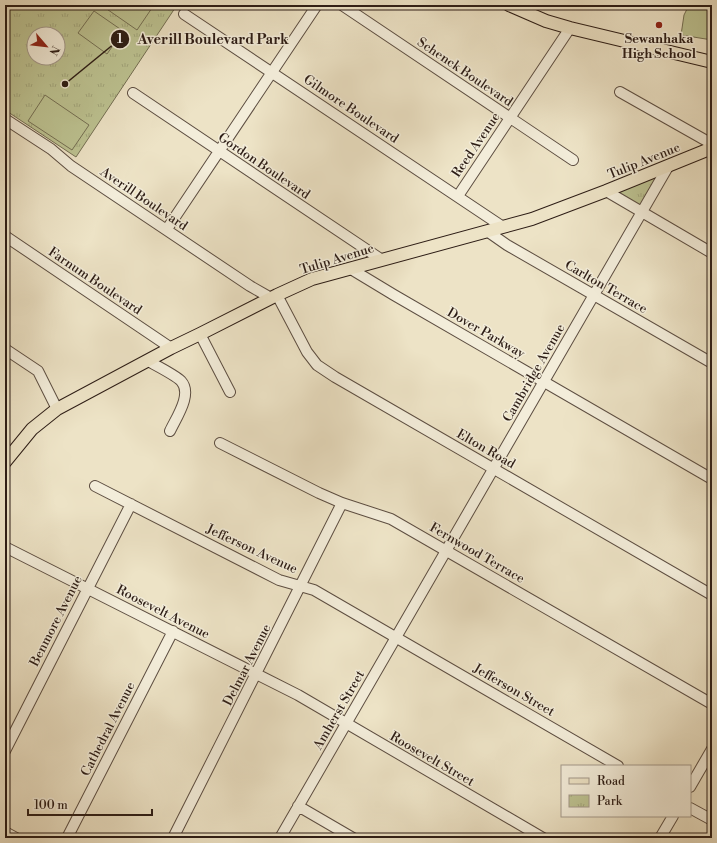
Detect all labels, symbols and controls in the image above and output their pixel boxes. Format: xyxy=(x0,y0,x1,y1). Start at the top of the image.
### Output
marker: Sewanhaka High School xyxy=(654,20,664,30)
north arrow xyxy=(26,26,66,66)
callout: Averill Boulevard Park xyxy=(110,26,297,52)
text: Averill Boulevard Park xyxy=(136,31,289,49)
place label: Sewanhaka High School xyxy=(622,31,697,62)
text: 1 xyxy=(117,32,123,47)
street label: Schenck Boulevard xyxy=(414,34,516,110)
text: N xyxy=(46,43,62,58)
street label: Gilmore Boulevard xyxy=(300,71,402,147)
street label: Reed Avenue xyxy=(448,109,504,181)
street label: Gordon Boulevard xyxy=(215,129,314,203)
street label: Tulip Avenue xyxy=(605,139,683,183)
street label: Averill Boulevard xyxy=(97,163,191,234)
street label: Tulip Avenue xyxy=(298,240,376,278)
street label: Farnum Boulevard xyxy=(45,244,145,319)
street label: Carlton Terrace xyxy=(562,257,650,317)
street label: Dover Parkway xyxy=(444,304,528,362)
street label: Cambridge Avenue xyxy=(499,321,569,425)
street label: Elton Road xyxy=(454,426,519,473)
street label: Fernwood Terrace xyxy=(427,519,528,587)
street label: Jefferson Avenue xyxy=(203,520,301,577)
street label: Benmore Avenue xyxy=(26,573,86,670)
street label: Roosevelt Avenue xyxy=(114,582,213,643)
street label: Delmar Avenue xyxy=(220,621,275,709)
street label: Jefferson Street xyxy=(470,660,558,720)
street label: Amherst Street xyxy=(309,667,368,753)
street label: Cathedral Avenue xyxy=(77,679,139,779)
street label: Roosevelt Street xyxy=(387,728,477,790)
legend xyxy=(561,765,691,817)
text: Road xyxy=(597,774,625,789)
scale bar xyxy=(28,791,152,817)
text: Park xyxy=(597,794,623,809)
text: 100 m xyxy=(34,798,68,813)

